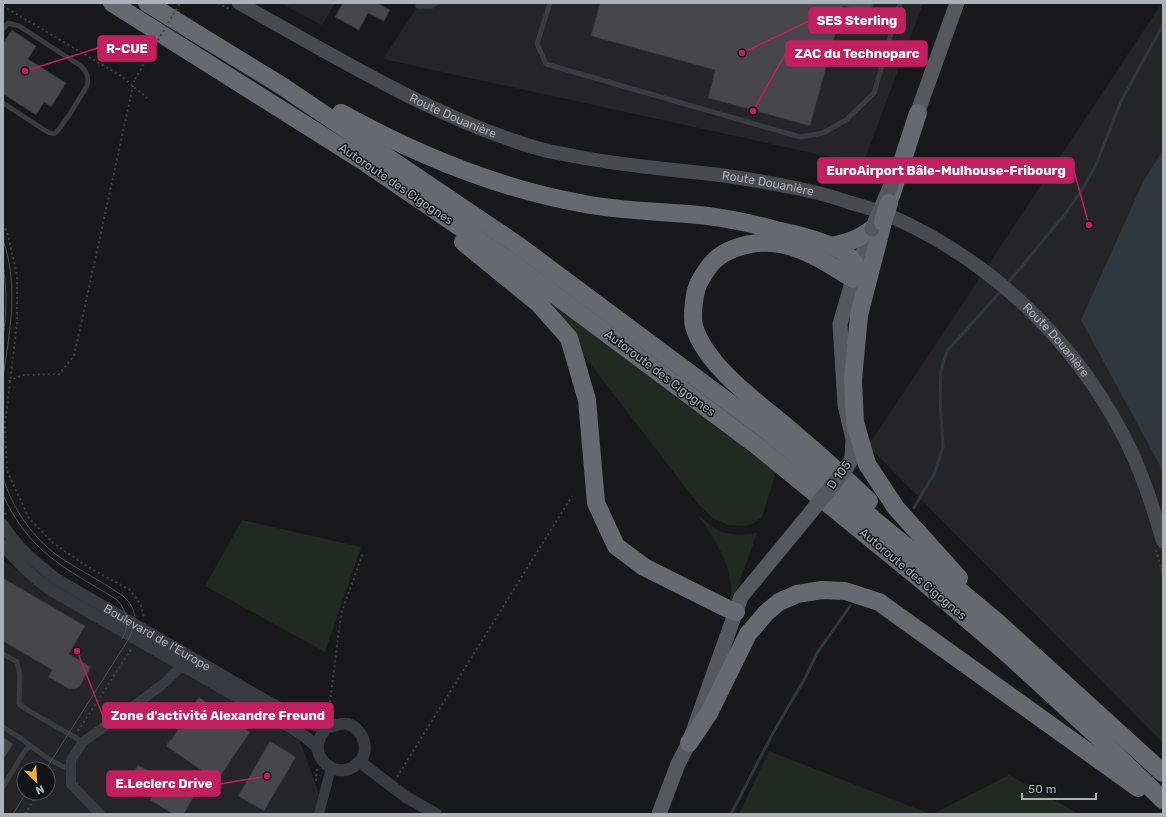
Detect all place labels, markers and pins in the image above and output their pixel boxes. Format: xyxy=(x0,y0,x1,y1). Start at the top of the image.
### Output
callout: SES Sterling xyxy=(809,8,905,33)
callout: R-CUE xyxy=(98,36,156,61)
callout: ZAC du Technoparc xyxy=(786,41,927,66)
callout: EuroAirport Bâle-Mulhouse-Fribourg xyxy=(818,158,1074,183)
callout: Zone d'activité Alexandre Freund xyxy=(103,703,333,728)
callout: E.Leclerc Drive xyxy=(107,771,220,796)

